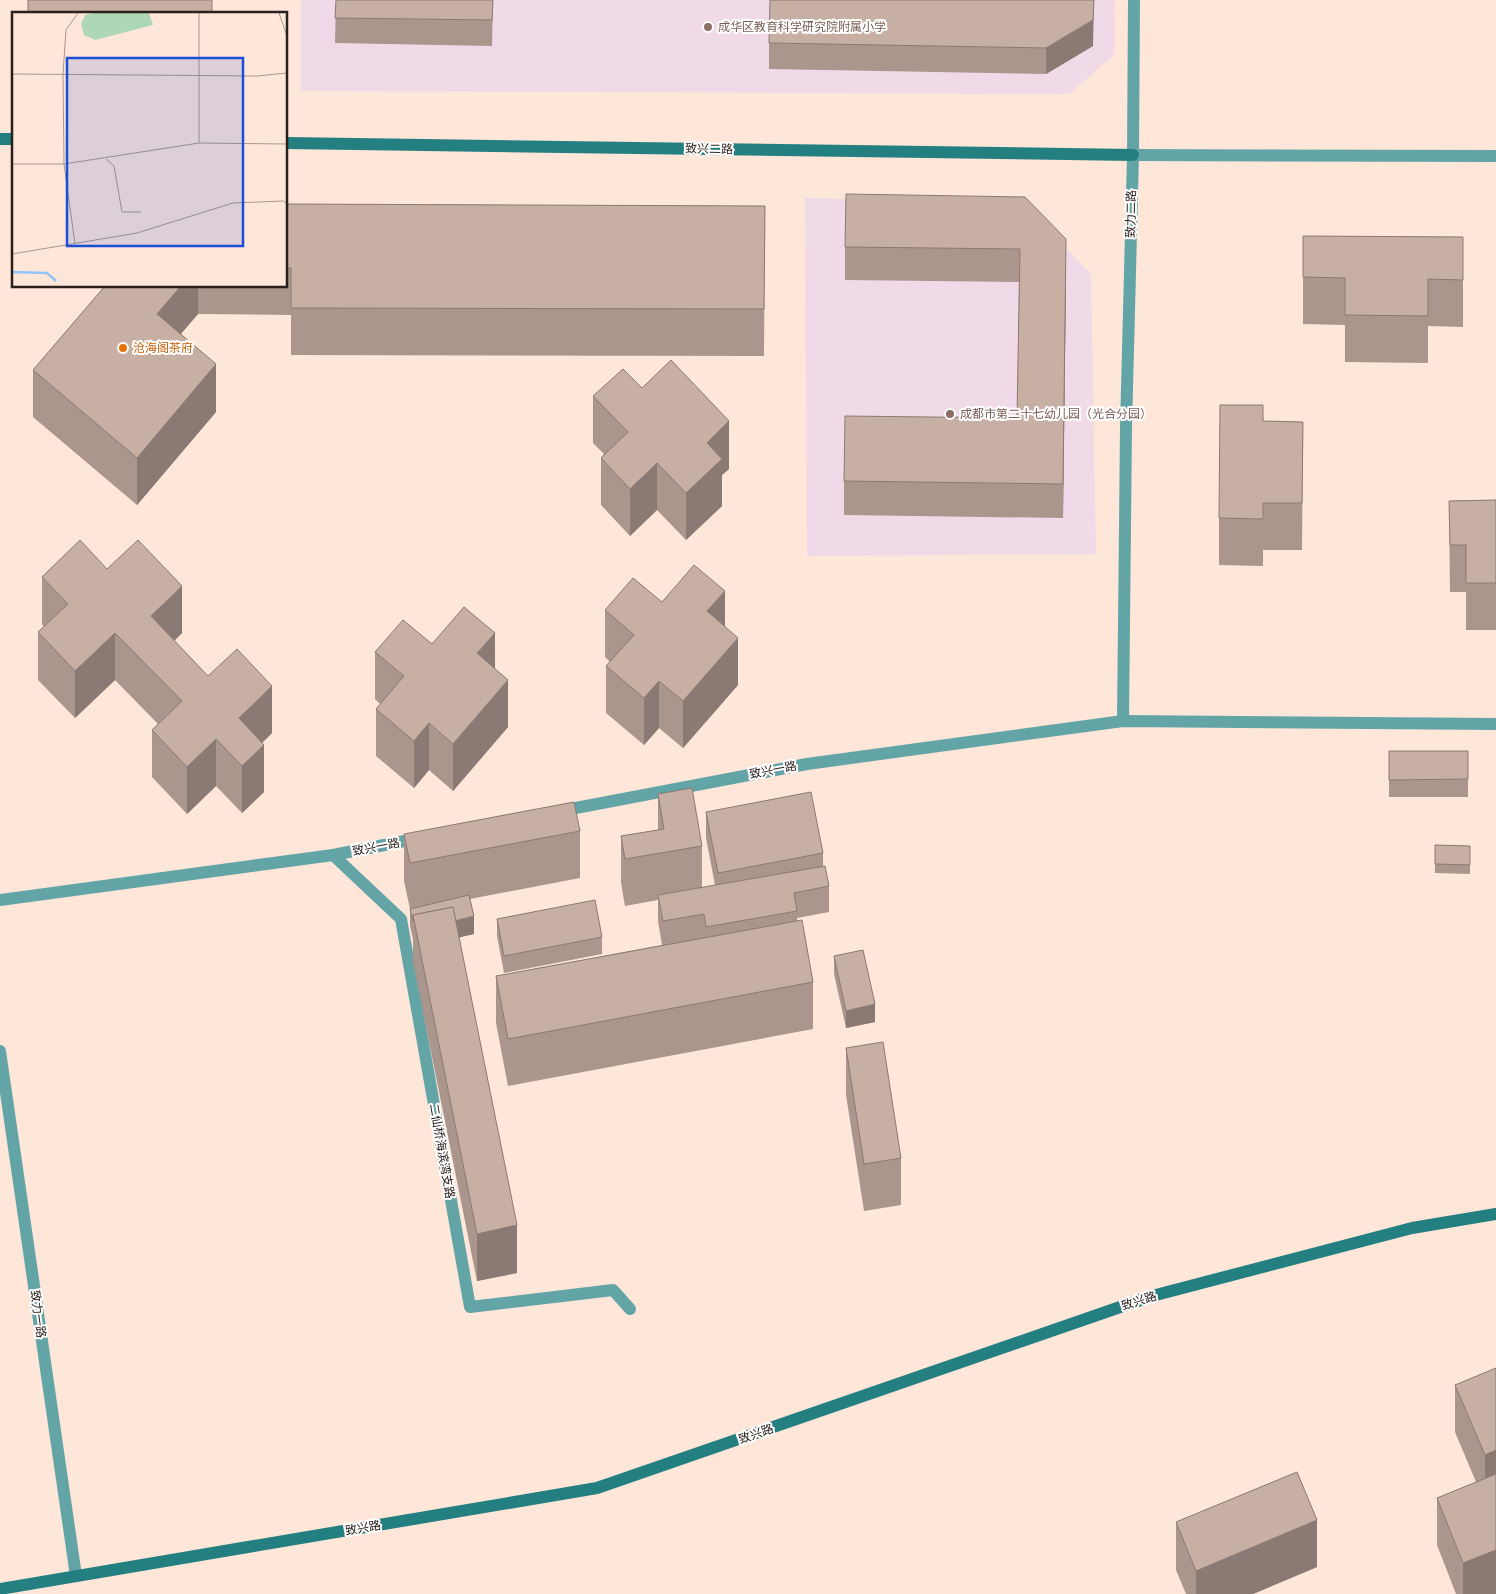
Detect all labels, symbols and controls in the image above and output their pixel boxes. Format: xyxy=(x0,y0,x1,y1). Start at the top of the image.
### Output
inset map xyxy=(12,12,288,288)
place label: 成华区教育科学研究院附属小学 xyxy=(718,20,886,34)
marker: 成华区教育科学研究院附属小学 xyxy=(702,21,714,33)
street label: 致兴二路 xyxy=(685,142,733,156)
street label: 致力二路 xyxy=(1124,190,1138,238)
place label: 沧海阁茶府 xyxy=(133,341,193,355)
marker: 沧海阁茶府 xyxy=(117,342,129,354)
place label: 成都市第二十七幼儿园（光合分园） xyxy=(960,407,1152,421)
marker: 成都市第二十七幼儿园（光合分园） xyxy=(944,408,956,420)
street label: 致兴一路 xyxy=(748,759,798,781)
street label: 致兴一路 xyxy=(351,836,401,858)
street label: 二仙桥海滨湾支路 xyxy=(427,1103,457,1199)
street label: 致力一路 xyxy=(28,1289,48,1339)
street label: 致兴路 xyxy=(1120,1289,1158,1313)
street label: 致兴路 xyxy=(737,1422,775,1446)
street label: 致兴路 xyxy=(344,1518,382,1538)

